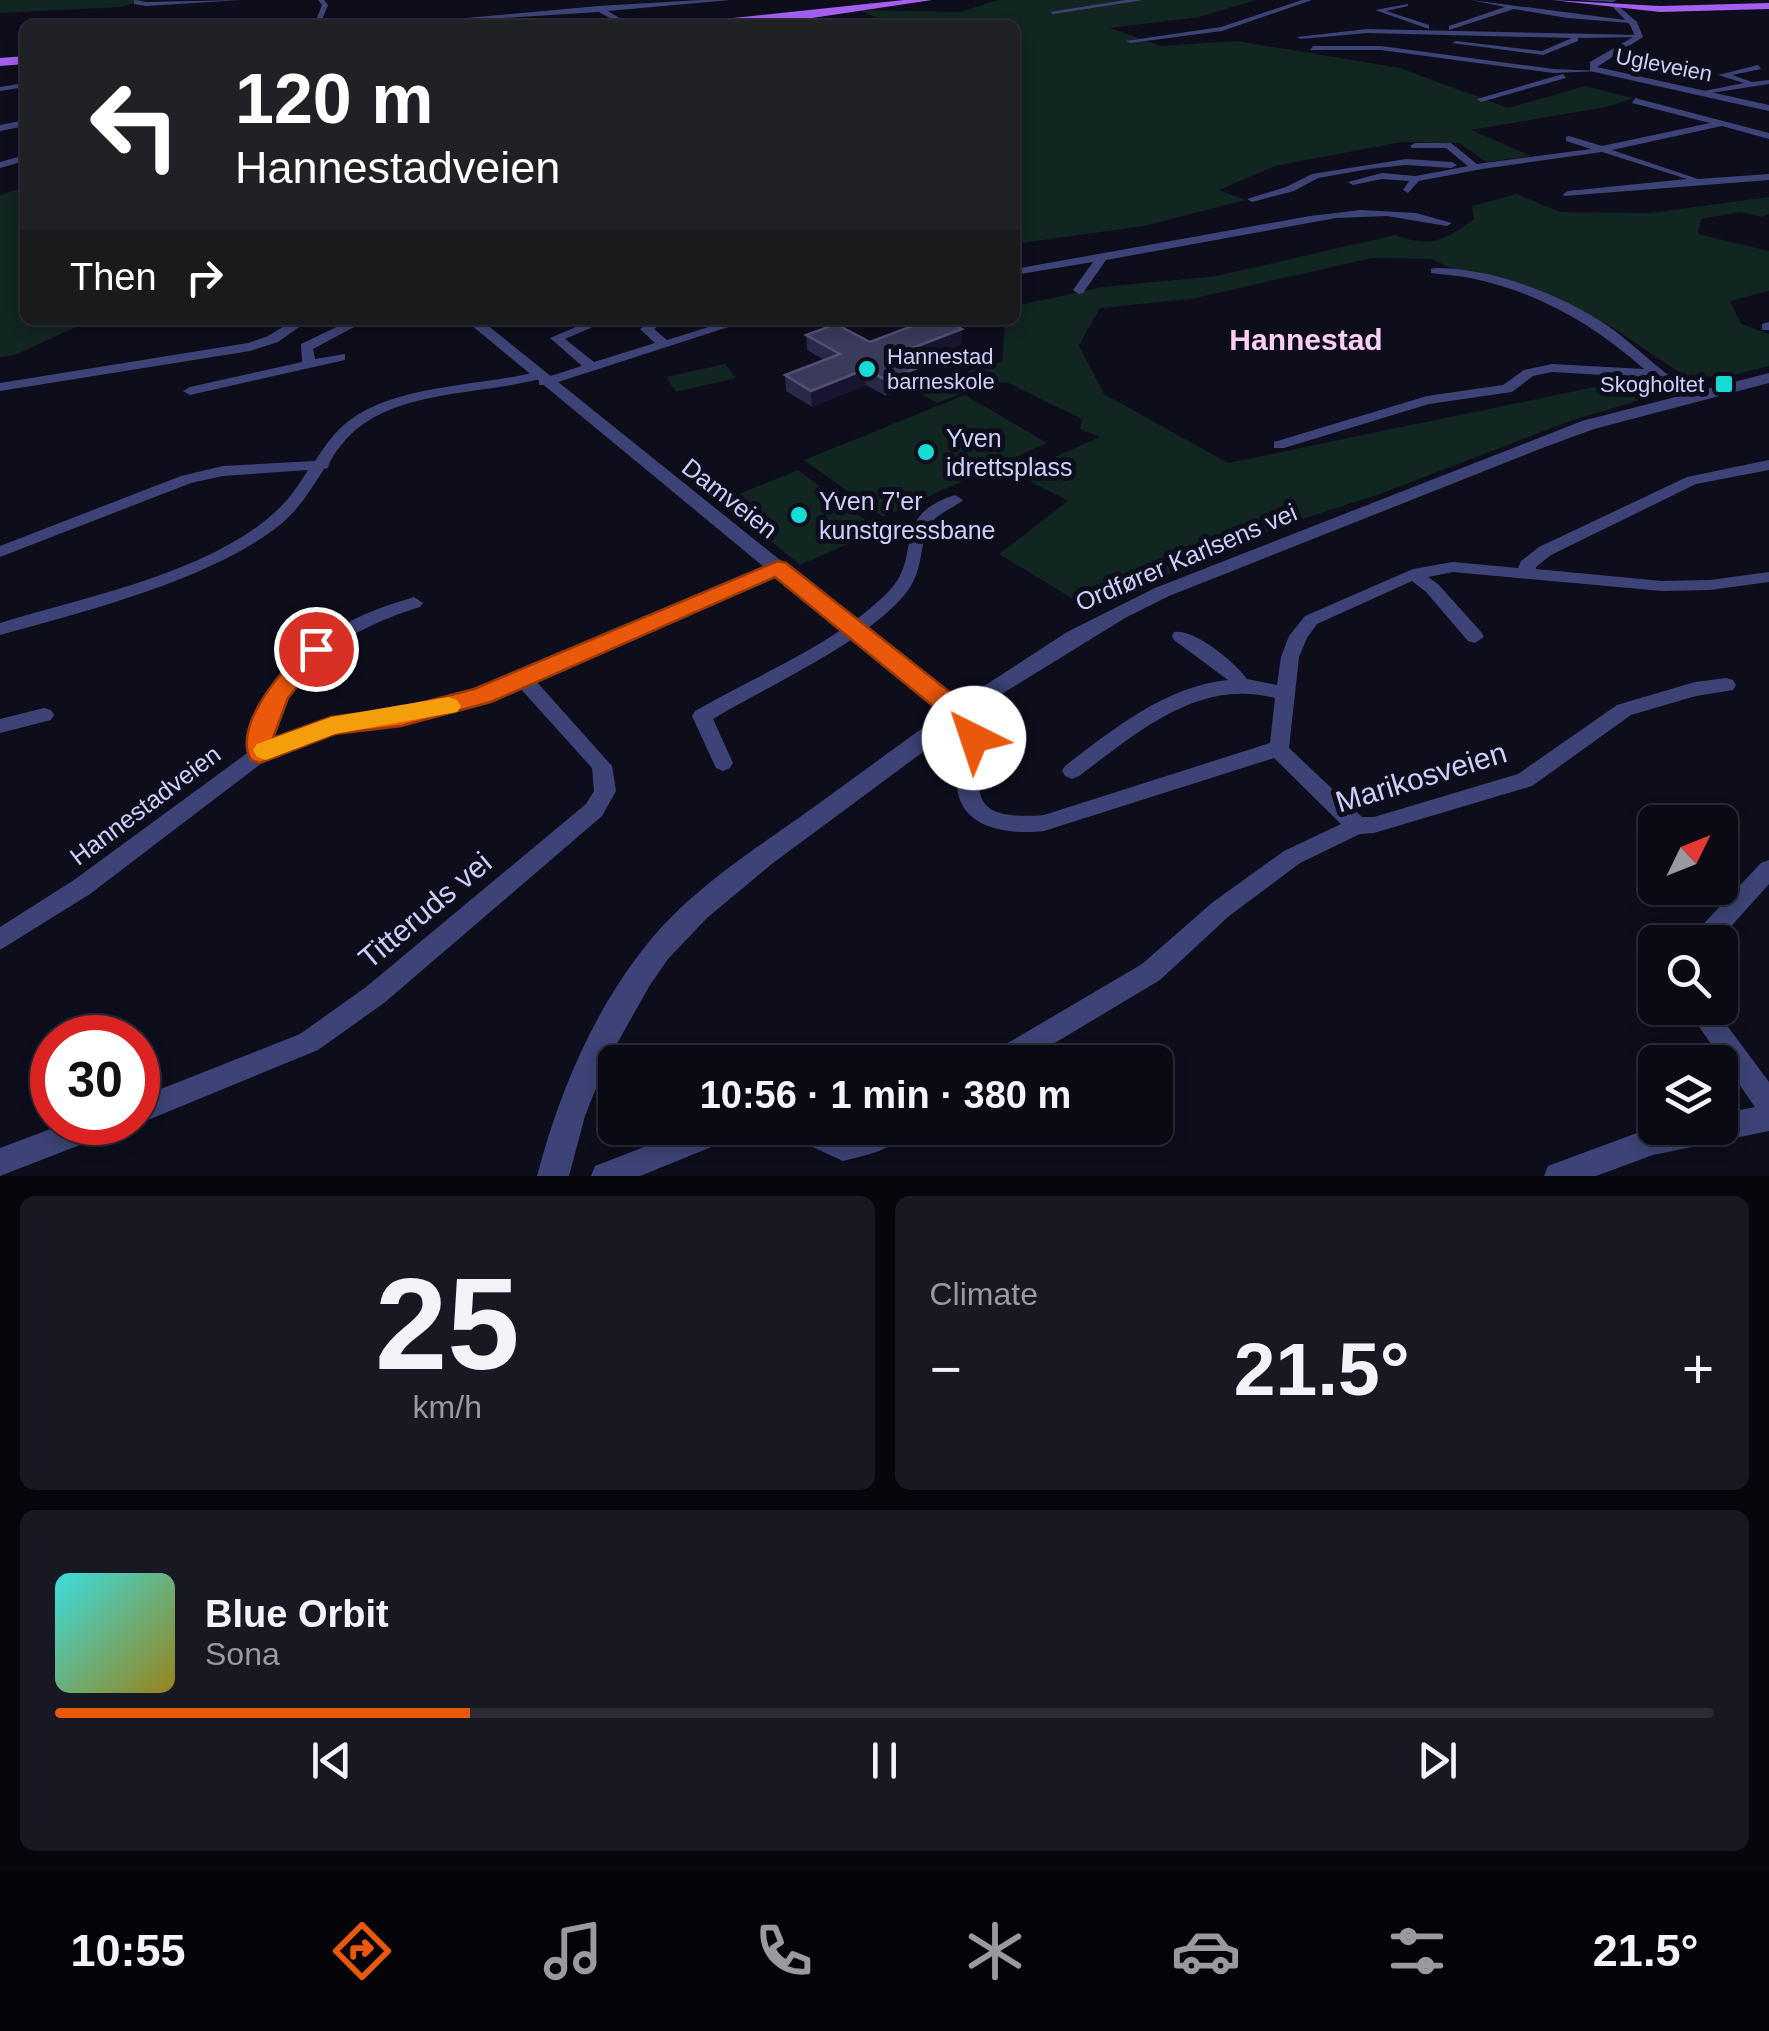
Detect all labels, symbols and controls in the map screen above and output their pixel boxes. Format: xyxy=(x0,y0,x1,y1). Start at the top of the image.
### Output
street label: Ugleveien xyxy=(1614,43,1714,87)
icon: left xyxy=(70,60,200,190)
text: 120 m xyxy=(235,60,433,138)
text: Hannestadveien xyxy=(235,142,560,193)
icon: right xyxy=(177,250,232,305)
text: Then xyxy=(70,256,157,298)
district label: Hannestad xyxy=(1229,323,1383,356)
place label: Hannestad barneskole xyxy=(887,344,995,394)
marker: Hannestad barneskole xyxy=(856,358,878,380)
place label: Skogholtet xyxy=(1600,372,1704,397)
marker: Skogholtet xyxy=(1713,373,1735,395)
place label: Yven idrettsplass xyxy=(946,424,1072,481)
marker: Yven idrettsplass xyxy=(915,441,937,463)
street label: Damveien xyxy=(677,452,783,544)
place label: Yven 7'er kunstgressbane xyxy=(819,487,996,544)
street label: Ordfører Karlsens vei xyxy=(1071,498,1301,616)
marker: Yven 7'er kunstgressbane xyxy=(788,504,810,526)
pin xyxy=(274,607,359,692)
icon: arrive xyxy=(289,622,344,677)
position arrow xyxy=(922,686,1026,790)
street label: Marikosveien xyxy=(1332,735,1510,819)
street label: Hannestadveien xyxy=(64,739,226,871)
north arrow xyxy=(1638,805,1738,905)
map controls xyxy=(1638,805,1738,1145)
street label: Titteruds vei xyxy=(352,845,498,975)
button: search xyxy=(1638,925,1738,1025)
speed limit sign: 30 xyxy=(30,1015,160,1145)
button: layers xyxy=(1638,1045,1738,1145)
text: 10:56 · 1 min · 380 m xyxy=(700,1074,1071,1116)
text: 25 xyxy=(375,1251,520,1397)
text: Climate xyxy=(930,1276,1038,1312)
text: 21.5° xyxy=(1234,1327,1410,1411)
text: − xyxy=(930,1338,962,1400)
text: + xyxy=(1682,1338,1714,1400)
text: km/h xyxy=(413,1389,482,1425)
text: Blue Orbit xyxy=(205,1593,389,1635)
text: Sona xyxy=(205,1636,280,1672)
icon: previous xyxy=(304,1733,359,1788)
icon: pause xyxy=(857,1733,912,1788)
icon: next xyxy=(1410,1733,1465,1788)
icon: directions xyxy=(327,1916,397,1986)
icon: music xyxy=(538,1916,608,1986)
icon: phone xyxy=(749,1916,819,1986)
icon: climate xyxy=(960,1916,1030,1986)
icon: car xyxy=(1171,1916,1241,1986)
icon: filters xyxy=(1382,1916,1452,1986)
text: 10:55 xyxy=(71,1925,186,1976)
text: 21.5° xyxy=(1593,1925,1698,1976)

